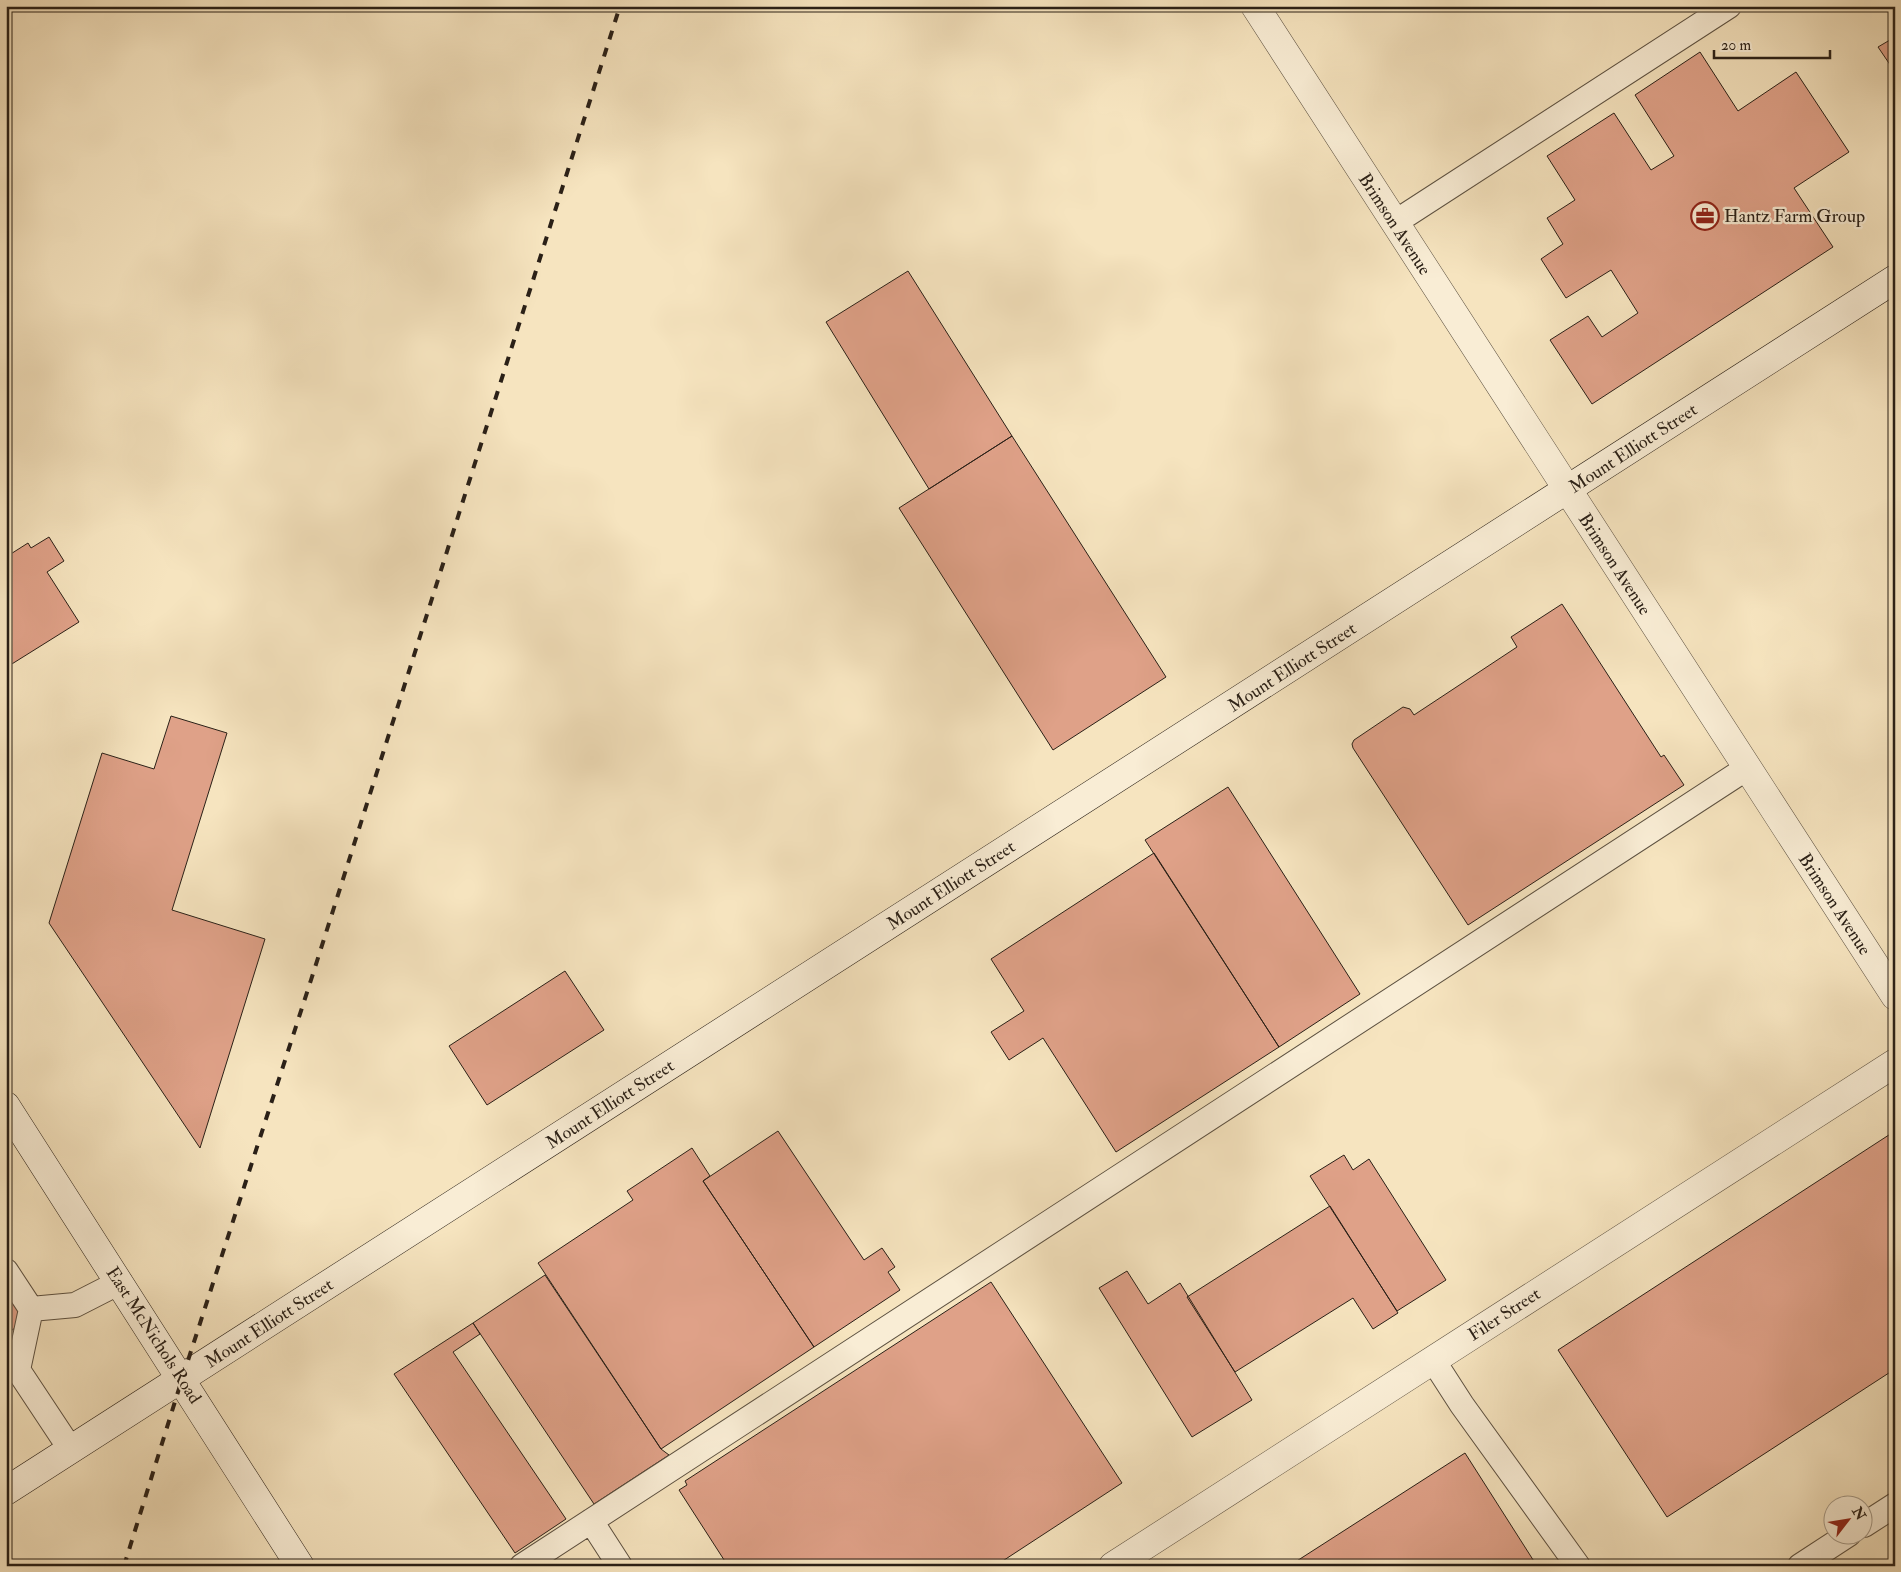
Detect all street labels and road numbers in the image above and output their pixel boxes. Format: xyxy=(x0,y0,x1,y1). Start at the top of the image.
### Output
street label: Brimson Avenue xyxy=(1353,169,1436,280)
street label: Mount Elliott Street xyxy=(1565,398,1702,498)
street label: Brimson Avenue xyxy=(1573,509,1656,620)
street label: Mount Elliott Street xyxy=(1224,617,1361,717)
street label: Mount Elliott Street xyxy=(883,835,1020,935)
street label: Brimson Avenue xyxy=(1793,849,1876,960)
street label: Mount Elliott Street xyxy=(542,1054,679,1154)
street label: East McNichols Road xyxy=(101,1262,207,1408)
street label: Mount Elliott Street xyxy=(201,1273,338,1373)
street label: Filer Street xyxy=(1464,1282,1545,1346)

